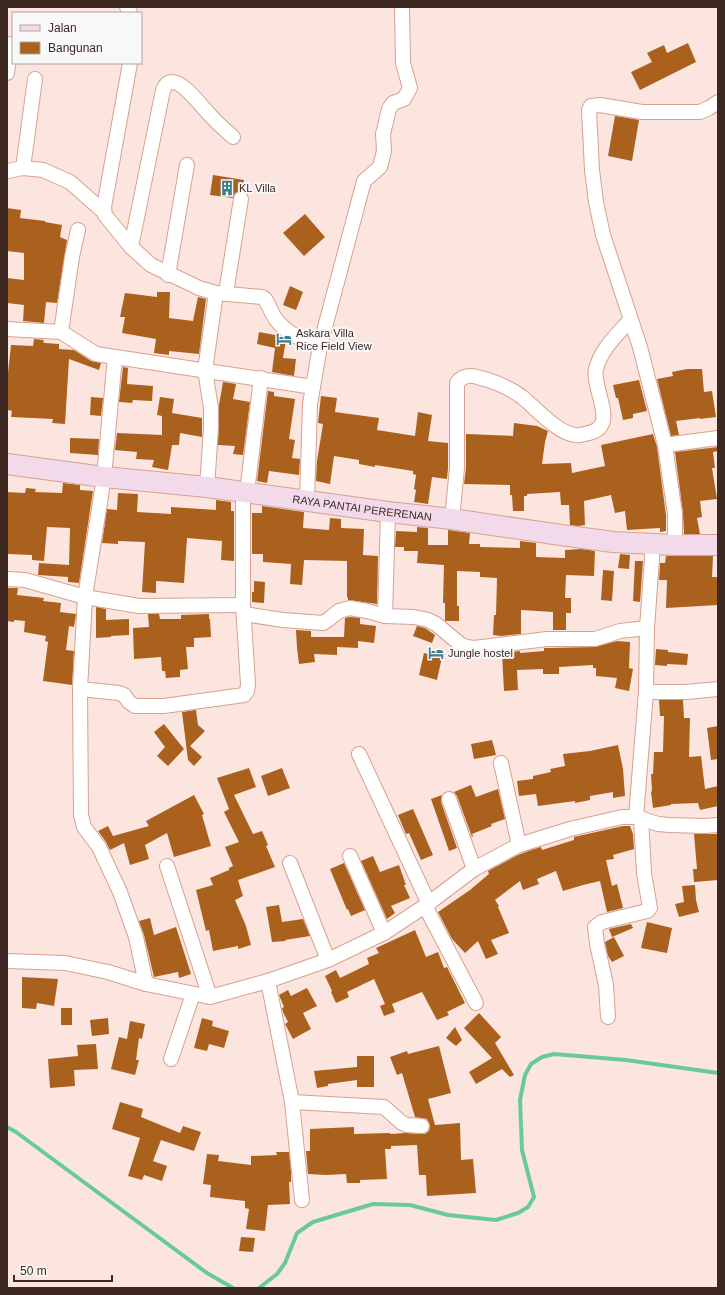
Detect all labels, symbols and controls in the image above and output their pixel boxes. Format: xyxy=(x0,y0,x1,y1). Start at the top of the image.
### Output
legend xyxy=(12,12,142,64)
text: Jalan xyxy=(48,21,77,35)
text: Bangunan xyxy=(48,41,103,55)
building icon: KL Villa xyxy=(218,179,236,197)
place label: KL Villa xyxy=(239,182,277,194)
place label: Askara Villa Rice Field View xyxy=(296,327,372,352)
hotel icon: Askara Villa Rice Field View xyxy=(275,330,293,348)
street label: RAYA PANTAI PERERENAN xyxy=(292,493,433,523)
hotel icon: Jungle hostel xyxy=(427,644,445,662)
place label: Jungle hostel xyxy=(448,647,513,659)
scale bar xyxy=(14,1257,112,1283)
text: 50 m xyxy=(20,1264,47,1278)

